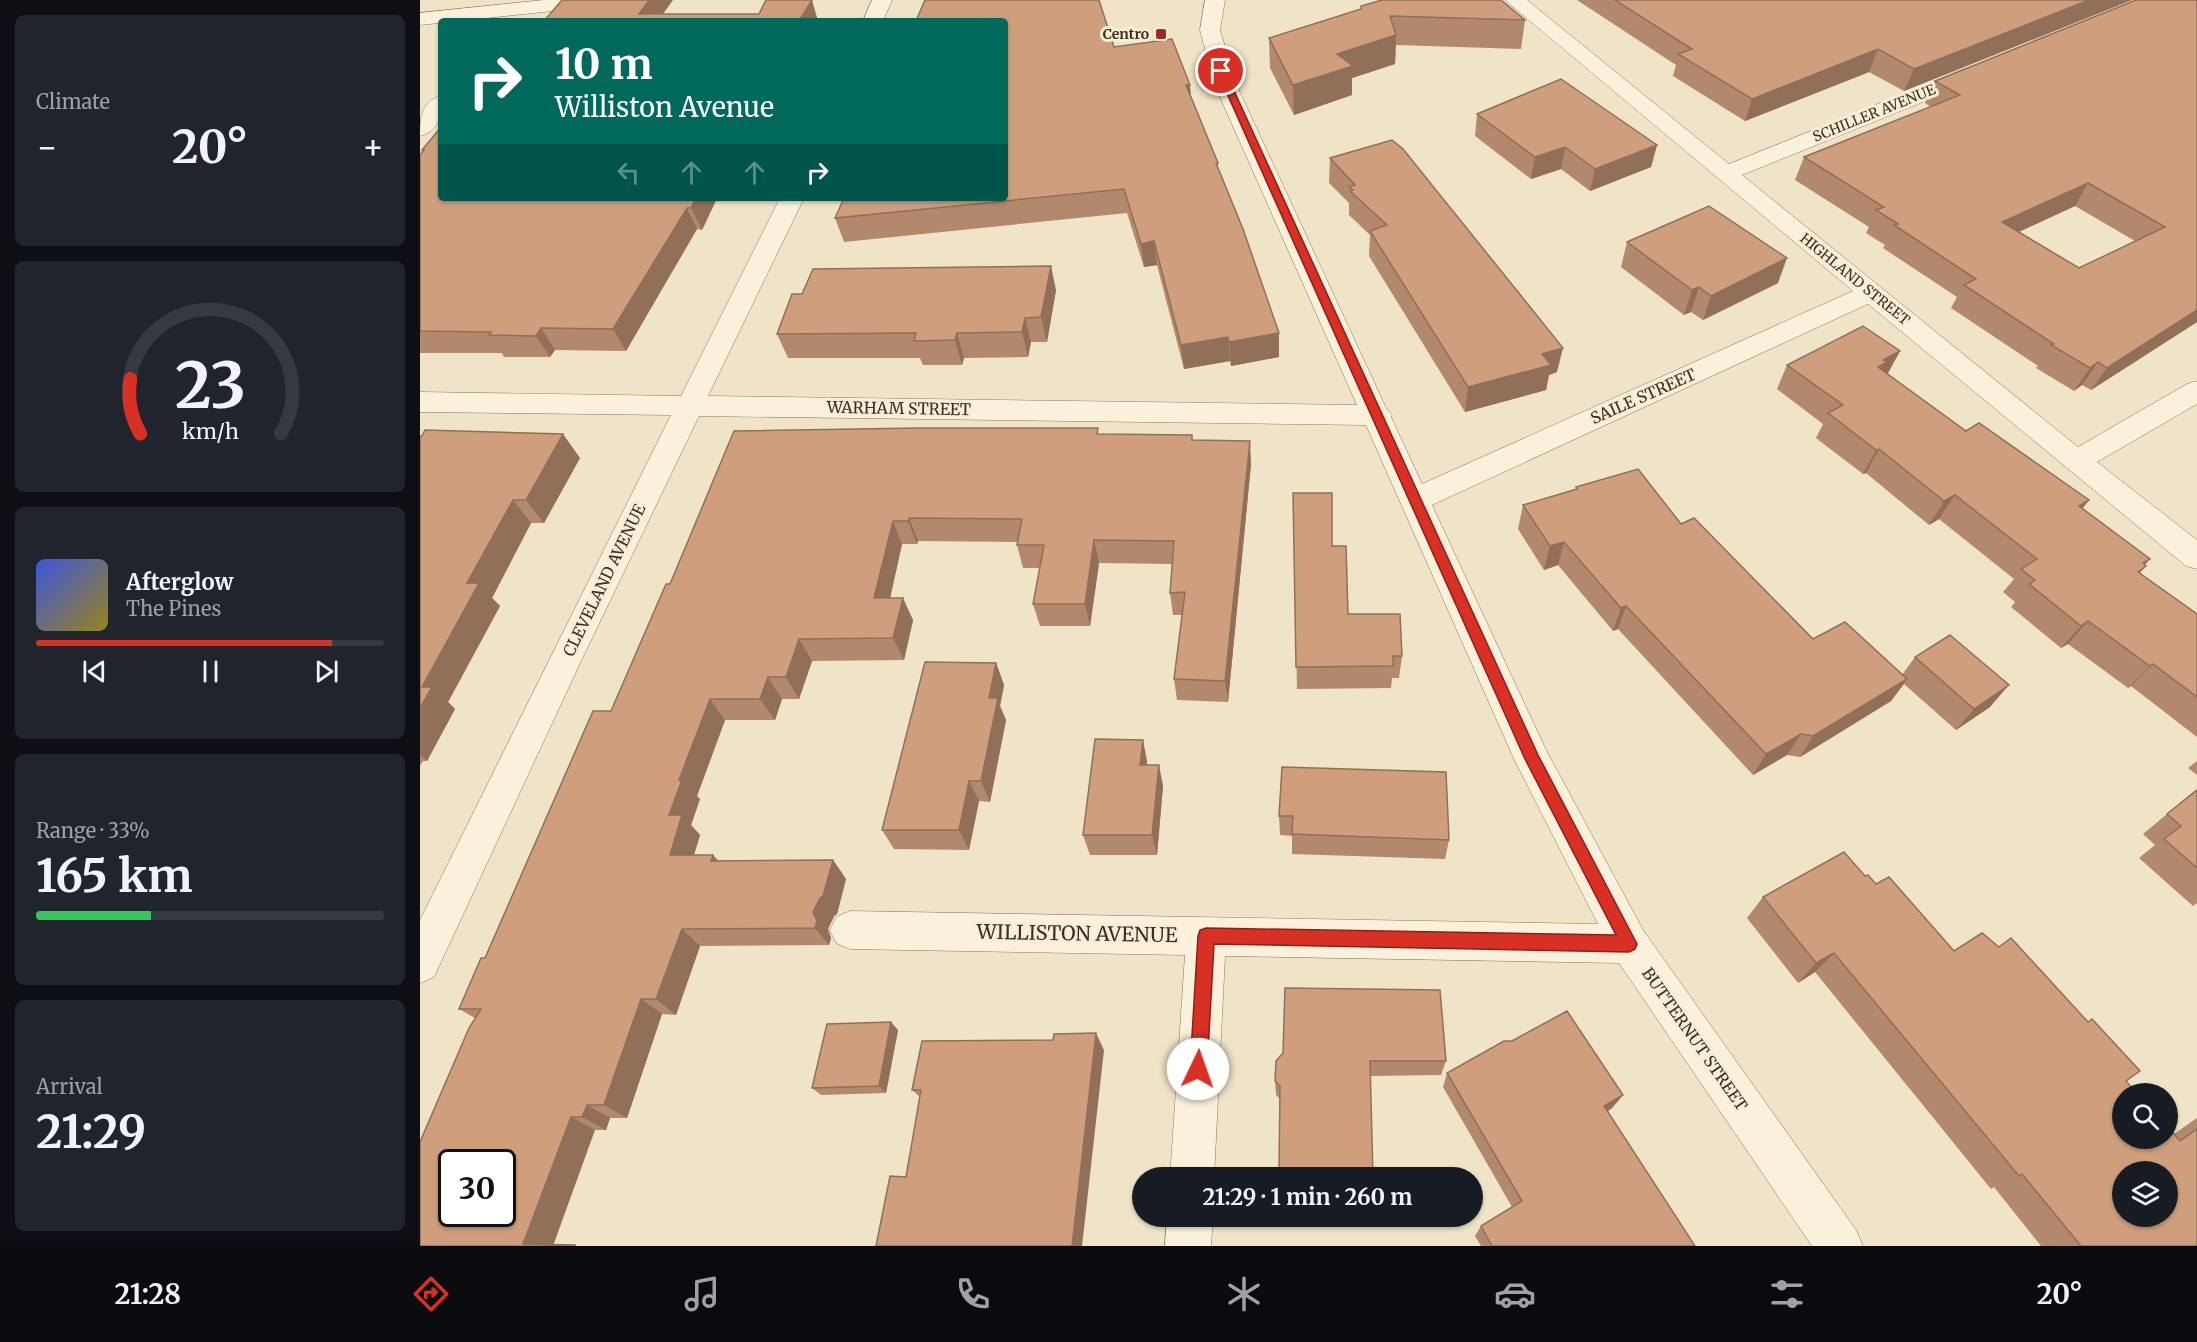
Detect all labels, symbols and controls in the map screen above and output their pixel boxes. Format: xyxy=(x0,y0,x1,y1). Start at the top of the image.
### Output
place label: Centro xyxy=(1103,25,1149,43)
marker: Centro xyxy=(1154,27,1168,41)
text: 10 m xyxy=(555,38,653,90)
icon: right xyxy=(456,42,534,120)
pin xyxy=(1195,45,1246,96)
icon: arrive xyxy=(1204,54,1237,87)
street label: SCHILLER AVENUE xyxy=(1810,80,1938,146)
text: Climate xyxy=(36,89,110,114)
text: Williston Avenue xyxy=(555,90,774,124)
text: 20° xyxy=(172,119,248,175)
text: − xyxy=(36,127,58,168)
text: + xyxy=(362,127,384,168)
icon: left xyxy=(612,156,645,189)
icon: ahead xyxy=(675,156,708,189)
icon: ahead xyxy=(738,156,771,189)
icon: right xyxy=(801,156,834,189)
street label: HIGHLAND STREET xyxy=(1796,229,1914,329)
text: 23 xyxy=(175,347,245,425)
street label: SAILE STREET xyxy=(1587,364,1699,428)
street label: WARHAM STREET xyxy=(826,397,971,419)
text: km/h xyxy=(182,418,238,445)
street label: CLEVELAND AVENUE xyxy=(558,500,650,659)
text: Afterglow xyxy=(126,568,233,596)
text: The Pines xyxy=(126,596,221,621)
icon: previous xyxy=(78,655,111,688)
icon: pause xyxy=(194,655,227,688)
icon: next xyxy=(310,655,343,688)
text: Range · 33% xyxy=(36,818,150,843)
text: 165 km xyxy=(36,848,193,904)
street label: WILLISTON AVENUE xyxy=(975,919,1178,947)
street label: BUTTERNUT STREET xyxy=(1638,964,1752,1114)
position arrow xyxy=(1166,1037,1230,1101)
text: Arrival xyxy=(36,1074,103,1099)
map controls xyxy=(2112,1083,2178,1227)
button: search xyxy=(2112,1083,2178,1149)
text: 21:29 xyxy=(36,1104,146,1160)
speed limit sign: 30 xyxy=(438,1149,516,1227)
button: layers xyxy=(2112,1161,2178,1227)
text: 21:29 · 1 min · 260 m xyxy=(1203,1183,1412,1211)
icon: directions xyxy=(410,1273,452,1315)
icon: music xyxy=(681,1273,723,1315)
icon: phone xyxy=(952,1273,994,1315)
icon: climate xyxy=(1223,1273,1265,1315)
icon: car xyxy=(1494,1273,1536,1315)
icon: filters xyxy=(1766,1273,1808,1315)
text: 21:28 xyxy=(115,1277,181,1311)
text: 20° xyxy=(2037,1277,2082,1311)

